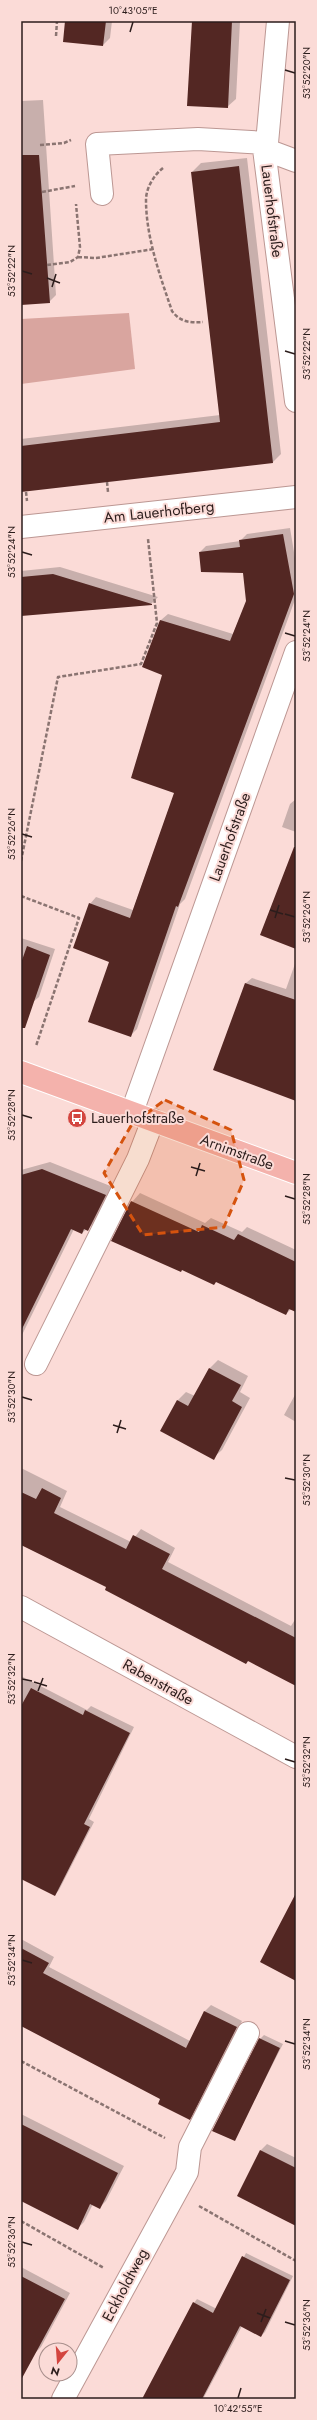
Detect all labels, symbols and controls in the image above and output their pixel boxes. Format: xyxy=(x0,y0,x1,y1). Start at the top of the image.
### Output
text: 10°43'05"E xyxy=(108,3,158,18)
text: 53°52'20"N xyxy=(299,47,314,99)
street label: Lauerhofstraße xyxy=(255,163,289,259)
text: 53°52'22"N xyxy=(4,245,19,297)
text: 53°52'22"N xyxy=(299,328,314,380)
street label: Am Lauerhofberg xyxy=(103,495,215,529)
text: 53°52'24"N xyxy=(4,526,19,578)
text: 53°52'24"N xyxy=(299,610,314,662)
street label: Lauerhofstraße xyxy=(204,789,256,885)
text: 53°52'26"N xyxy=(4,808,19,860)
text: 53°52'26"N xyxy=(299,891,314,943)
text: 53°52'28"N xyxy=(4,1089,19,1141)
bus stop icon: Lauerhofstraße xyxy=(66,1107,88,1129)
place label: Lauerhofstraße xyxy=(91,1107,185,1129)
street label: Arnimstraße xyxy=(197,1129,277,1176)
text: 53°52'28"N xyxy=(299,1173,314,1225)
text: 53°52'30"N xyxy=(4,1371,19,1423)
text: 53°52'30"N xyxy=(299,1454,314,1506)
text: 53°52'32"N xyxy=(4,1653,19,1705)
street label: Rabenstraße xyxy=(119,1653,198,1711)
text: 53°52'32"N xyxy=(299,1736,314,1788)
text: 53°52'34"N xyxy=(4,1934,19,1986)
text: 53°52'34"N xyxy=(299,2018,314,2070)
text: 53°52'36"N xyxy=(4,2216,19,2268)
street label: Eckholdtweg xyxy=(97,2245,153,2325)
text: 53°52'36"N xyxy=(299,2299,314,2351)
north arrow xyxy=(38,2342,78,2382)
text: N xyxy=(49,2363,62,2380)
text: 10°42'55"E xyxy=(213,2401,263,2416)

